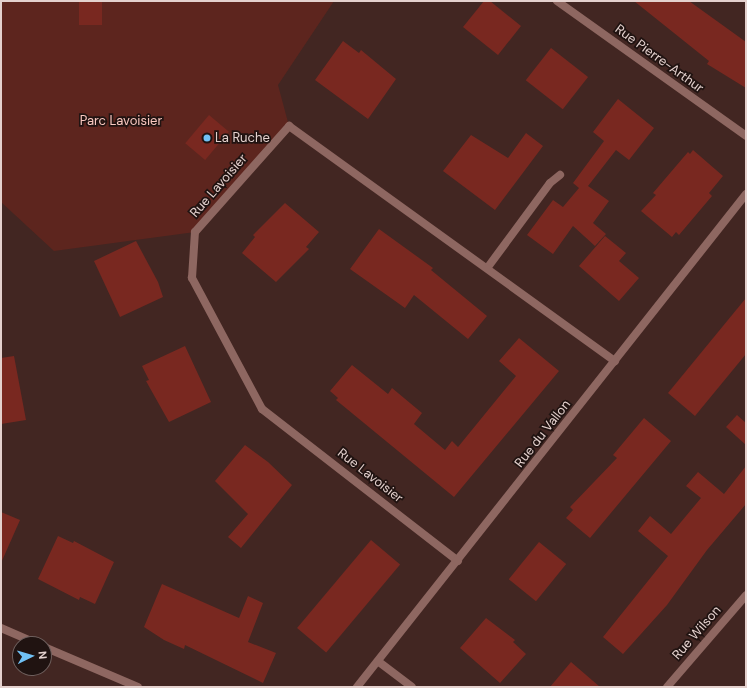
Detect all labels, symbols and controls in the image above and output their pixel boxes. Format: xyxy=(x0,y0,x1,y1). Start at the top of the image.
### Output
street label: Rue Pierre-Arthur xyxy=(612,22,706,96)
park label: Parc Lavoisier xyxy=(80,113,162,129)
place label: La Ruche xyxy=(215,130,270,146)
marker: La Ruche xyxy=(202,133,212,143)
street label: Rue Lavoisier xyxy=(187,151,251,221)
street label: Rue du Vallon xyxy=(512,397,574,471)
street label: Rue Lavoisier xyxy=(334,446,406,506)
street label: Rue Wilson xyxy=(669,603,725,663)
north arrow xyxy=(12,636,52,676)
text: N xyxy=(36,650,50,660)

